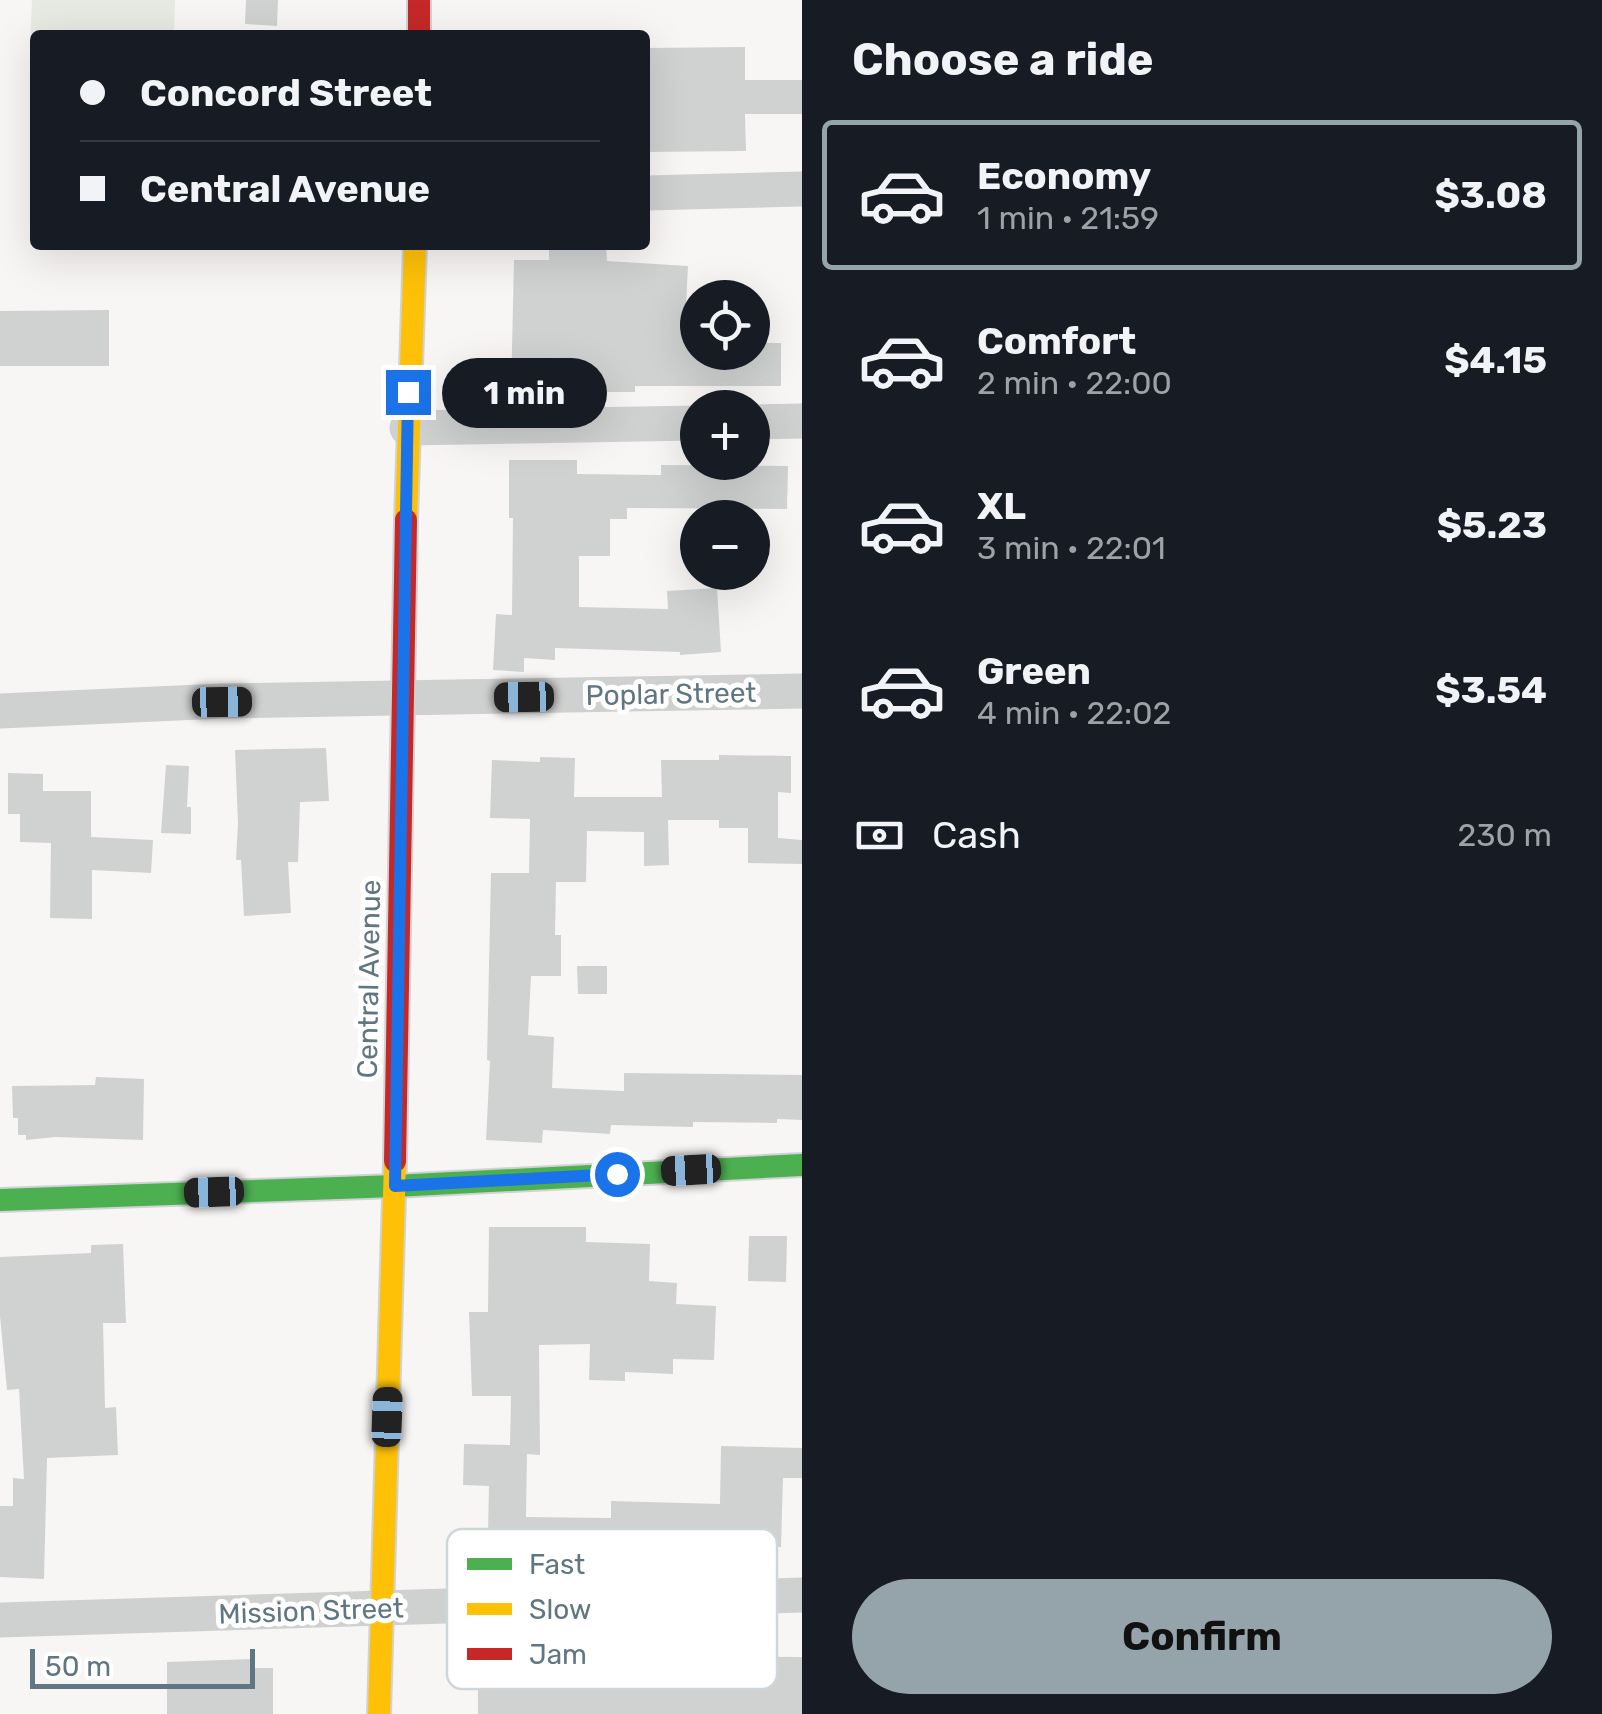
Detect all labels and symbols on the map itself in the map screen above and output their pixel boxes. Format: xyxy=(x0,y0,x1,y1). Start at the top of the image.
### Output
callout: 1 min xyxy=(443,357,608,427)
route end xyxy=(386,370,431,415)
street label: Poplar Street xyxy=(585,676,757,712)
car xyxy=(494,681,554,713)
car xyxy=(192,686,252,718)
street label: Central Avenue xyxy=(351,879,387,1079)
route start xyxy=(595,1152,640,1197)
car xyxy=(660,1153,722,1187)
car xyxy=(183,1176,245,1208)
car xyxy=(371,1386,403,1448)
legend xyxy=(447,1529,777,1689)
text: Fast xyxy=(529,1548,585,1581)
street label: Mission Street xyxy=(218,1591,404,1631)
text: Slow xyxy=(529,1593,591,1626)
text: Jam xyxy=(529,1638,587,1671)
scale bar xyxy=(30,1644,255,1688)

